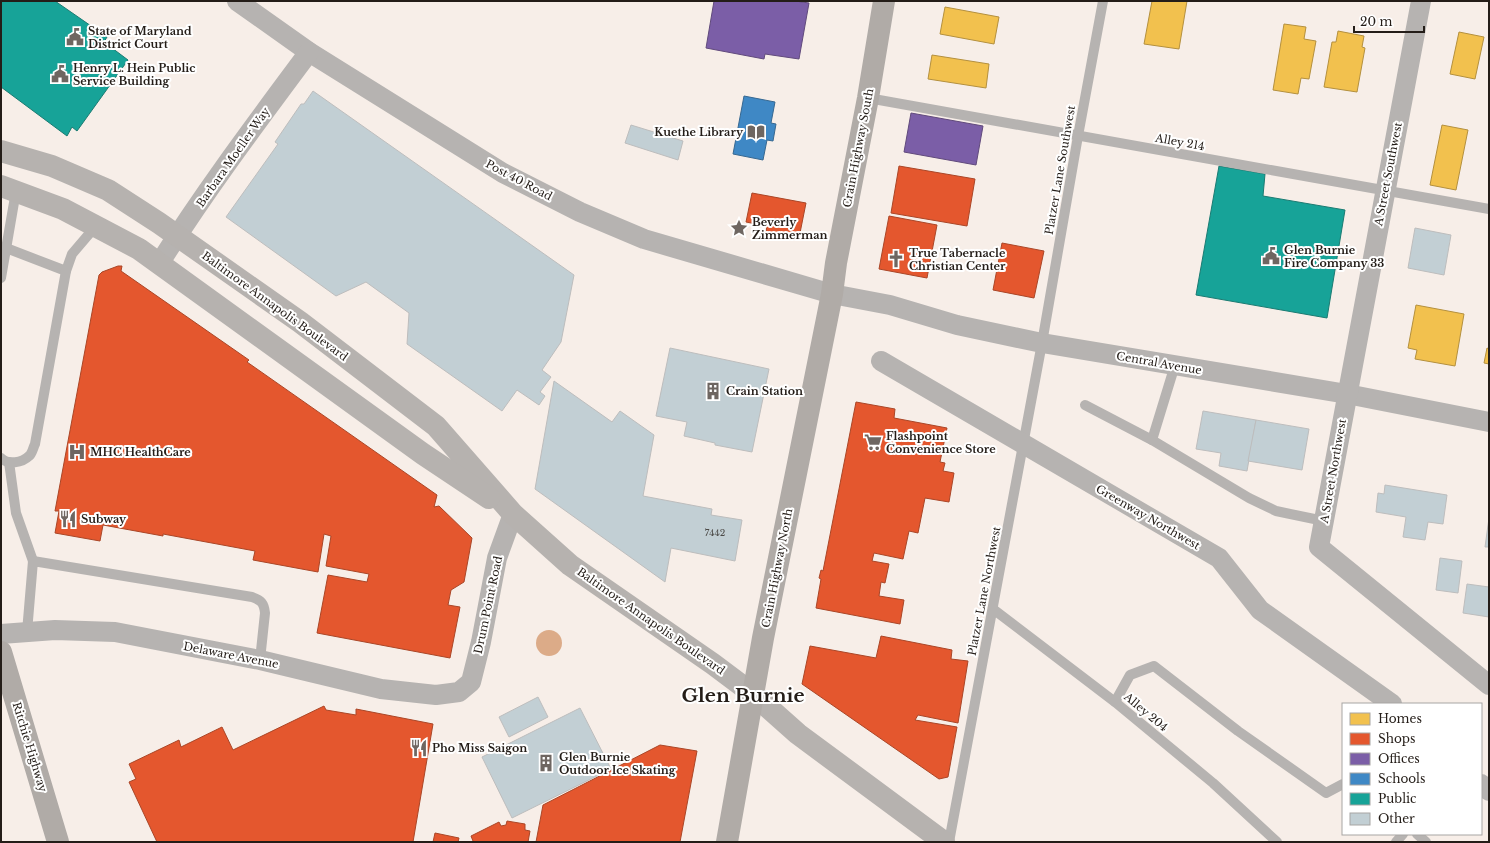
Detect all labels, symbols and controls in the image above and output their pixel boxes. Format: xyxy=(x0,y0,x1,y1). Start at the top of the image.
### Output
scale bar xyxy=(1354,8,1424,34)
text: 20 m xyxy=(1360,14,1392,29)
place label: State of Maryland District Court xyxy=(88,24,192,51)
public building icon: State of Maryland District Court xyxy=(65,27,85,47)
place label: Henry L. Hein Public Service Building xyxy=(73,61,196,88)
public building icon: Henry L. Hein Public Service Building xyxy=(50,64,70,84)
street label: Crain Highway South xyxy=(840,87,876,209)
street label: Barbara Moeller Way xyxy=(193,104,273,210)
street label: Platzer Lane Southwest xyxy=(1042,104,1078,236)
street label: A Street Southwest xyxy=(1371,120,1405,228)
library icon: Kuethe Library xyxy=(746,122,766,142)
place label: Kuethe Library xyxy=(654,125,744,139)
street label: Alley 214 xyxy=(1153,131,1206,153)
street label: Post 40 Road xyxy=(483,157,555,204)
place label: Beverly Zimmerman xyxy=(752,215,827,242)
place icon: Beverly Zimmerman xyxy=(729,218,749,238)
place label: Glen Burnie Fire Company 33 xyxy=(1284,243,1384,270)
place label: True Tabernacle Christian Center xyxy=(909,246,1006,273)
public building icon: Glen Burnie Fire Company 33 xyxy=(1261,246,1281,266)
street label: Baltimore Annapolis Boulevard xyxy=(199,248,351,364)
church icon: True Tabernacle Christian Center xyxy=(886,249,906,269)
street label: Central Avenue xyxy=(1115,349,1203,377)
building icon: Crain Station xyxy=(703,381,723,401)
place label: Crain Station xyxy=(726,384,803,398)
street label: A Street Northwest xyxy=(1317,417,1349,525)
place label: Flashpoint Convenience Store xyxy=(886,429,996,456)
supermarket icon: Flashpoint Convenience Store xyxy=(863,432,883,452)
hospital icon: MHC HealthCare xyxy=(67,442,87,462)
place label: MHC HealthCare xyxy=(90,445,191,459)
street label: Greenway Northwest xyxy=(1093,481,1203,553)
street label: Crain Highway North xyxy=(759,507,796,629)
restaurant icon: Subway xyxy=(58,509,78,529)
place label: Subway xyxy=(81,512,127,526)
street label: Platzer Lane Northwest xyxy=(965,524,1004,657)
house number: 7442 xyxy=(705,527,725,538)
street label: Drum Point Road xyxy=(471,554,505,655)
street label: Baltimore Annapolis Boulevard xyxy=(574,564,728,678)
street label: Delaware Avenue xyxy=(182,639,280,671)
district label: Glen Burnie xyxy=(681,684,805,707)
street label: Alley 204 xyxy=(1121,689,1171,734)
street label: Ritchie Highway xyxy=(10,700,50,794)
legend xyxy=(1342,703,1482,835)
text: Homes xyxy=(1378,711,1422,726)
text: Shops xyxy=(1378,731,1415,746)
restaurant icon: Pho Miss Saigon xyxy=(409,738,429,758)
place label: Pho Miss Saigon xyxy=(432,741,527,755)
place label: Glen Burnie Outdoor Ice Skating xyxy=(559,750,676,777)
text: Offices xyxy=(1378,751,1420,766)
building icon: Glen Burnie Outdoor Ice Skating xyxy=(536,753,556,773)
text: Schools xyxy=(1378,771,1425,786)
text: Public xyxy=(1378,791,1417,806)
text: Other xyxy=(1378,811,1415,826)

